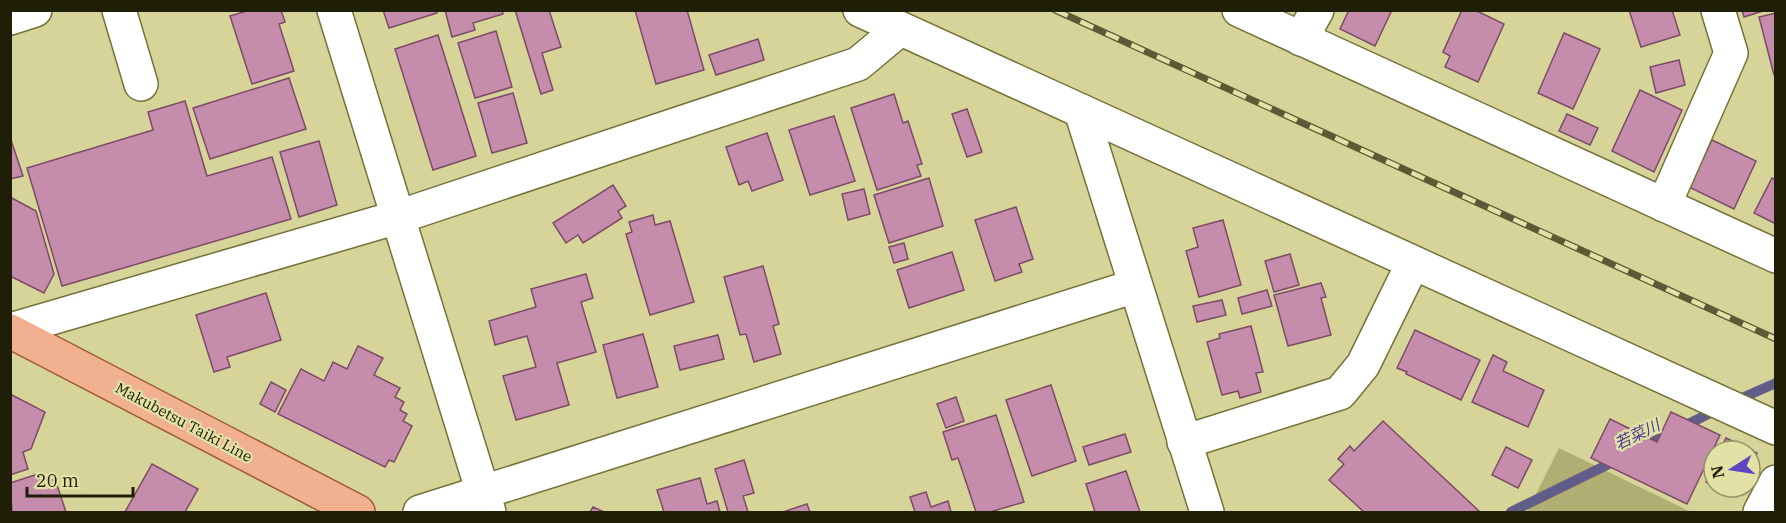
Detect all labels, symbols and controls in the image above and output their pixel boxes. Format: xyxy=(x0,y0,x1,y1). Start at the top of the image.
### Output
street label: Makubetsu Taiki Line xyxy=(112,378,256,466)
water label: 若菜川 xyxy=(1611,414,1665,454)
north arrow xyxy=(1702,439,1762,499)
scale bar xyxy=(27,460,134,498)
text: N xyxy=(1706,464,1728,480)
text: 20 m xyxy=(36,469,79,492)

